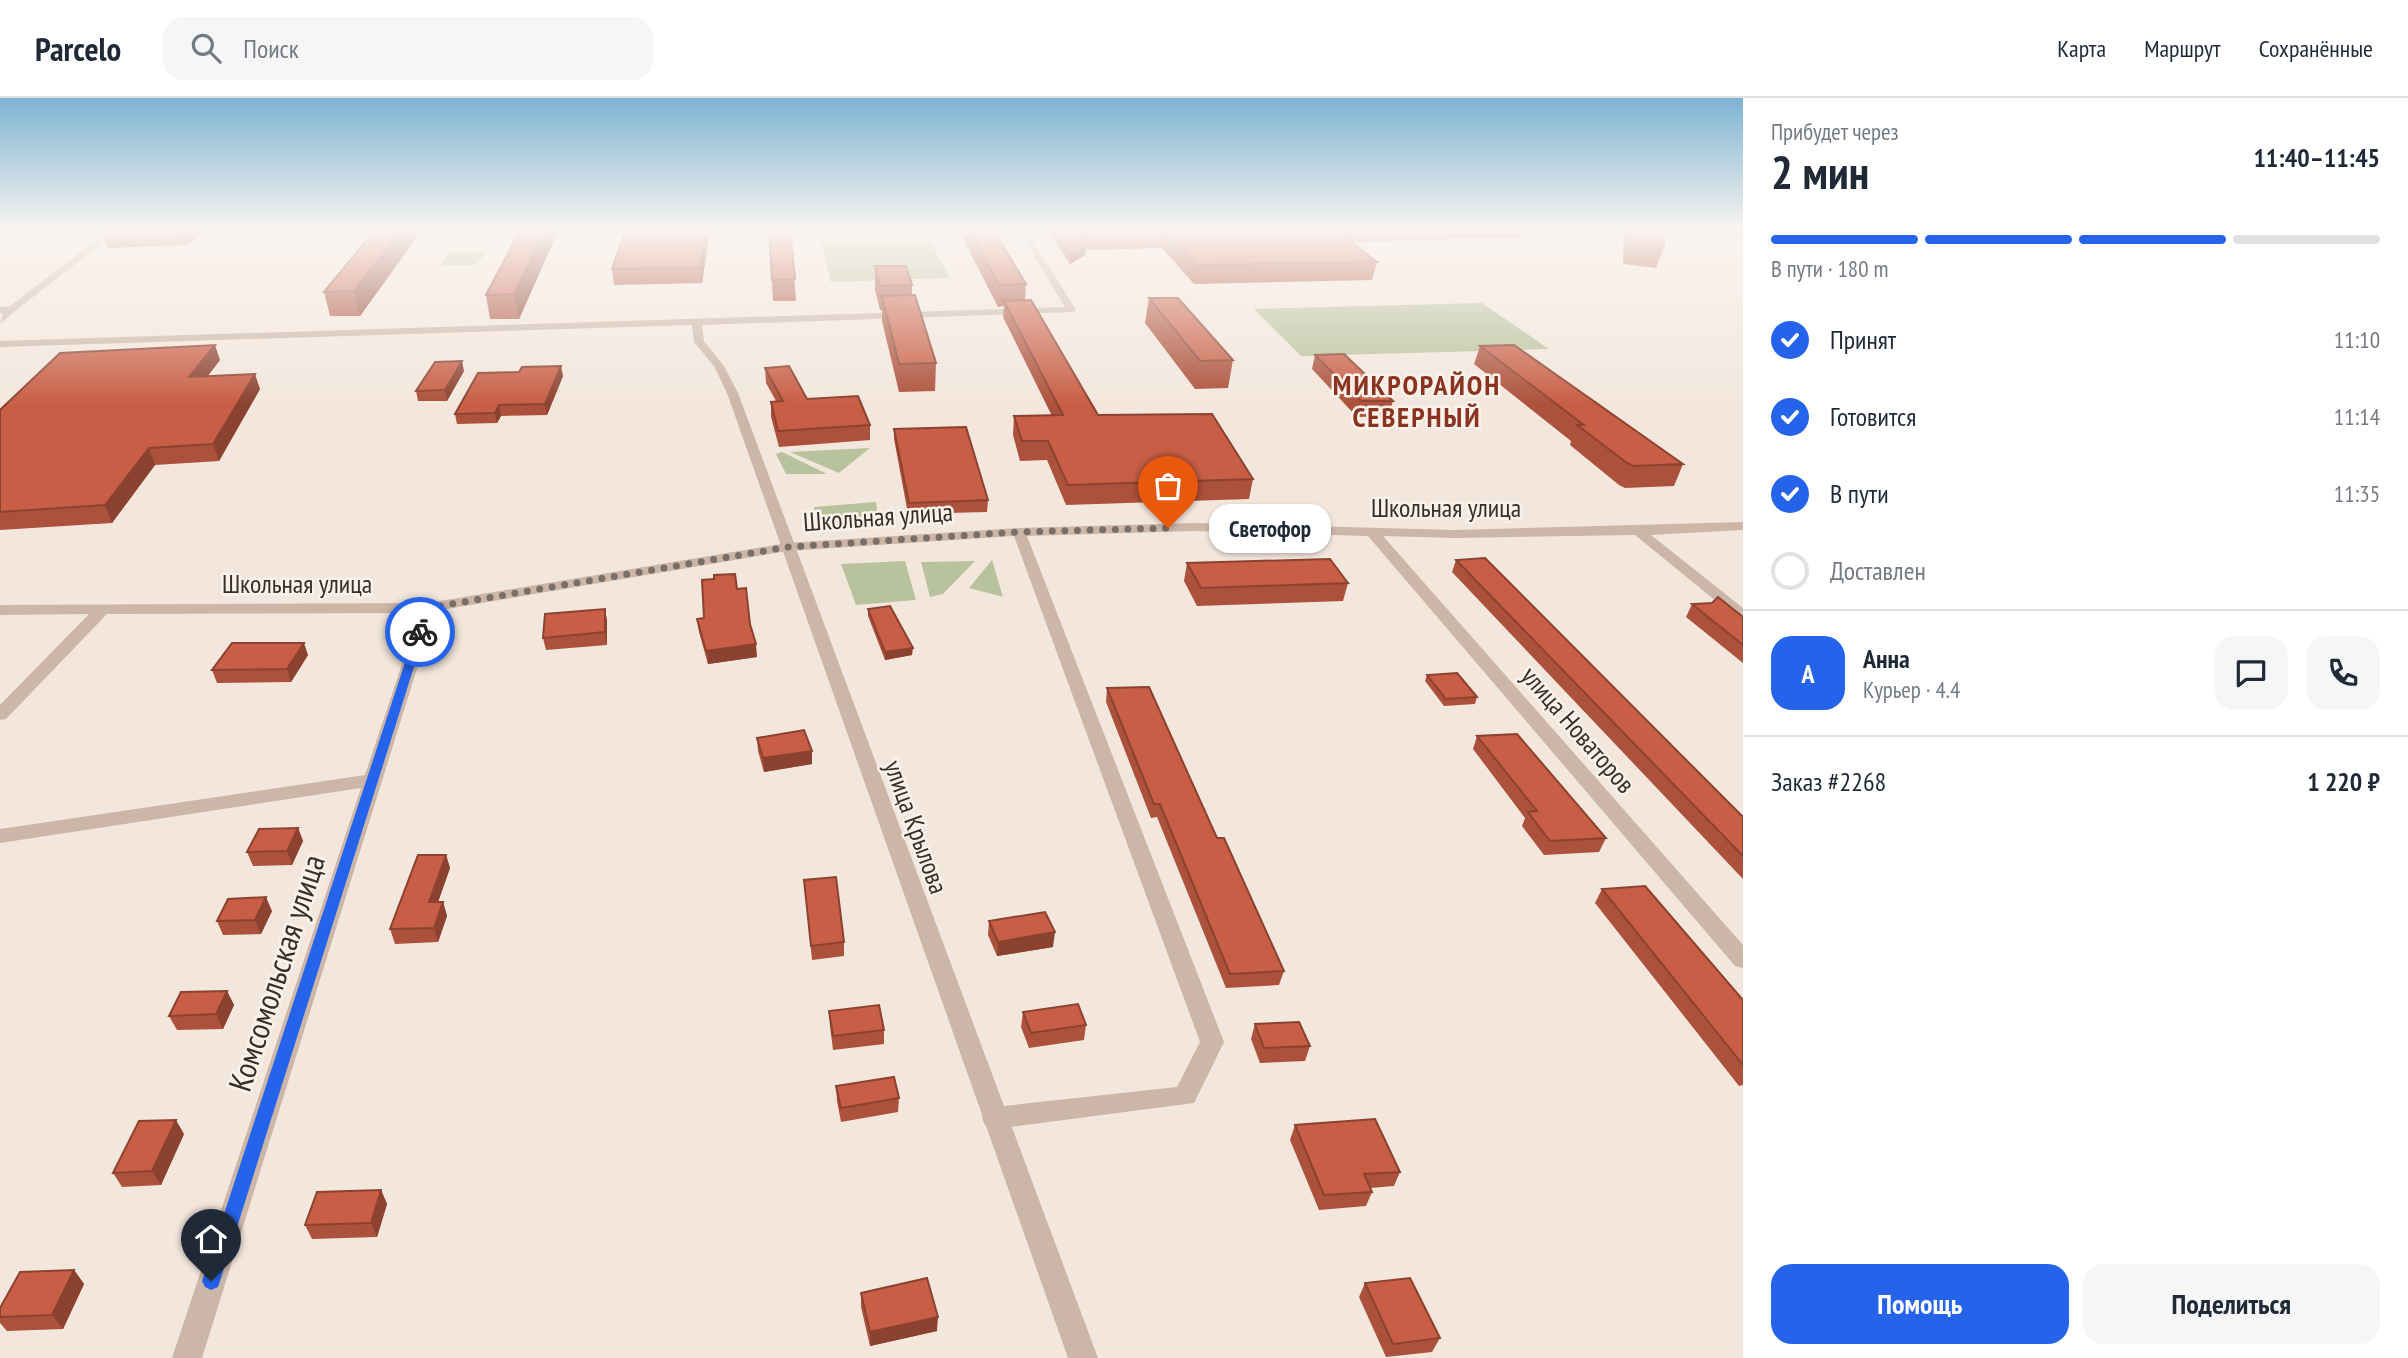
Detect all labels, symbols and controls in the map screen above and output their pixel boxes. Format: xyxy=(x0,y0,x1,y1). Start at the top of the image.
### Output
search box xyxy=(163,17,653,80)
text: Parcelo xyxy=(35,27,121,70)
icon: search xyxy=(187,29,225,67)
text: Поиск xyxy=(243,32,299,65)
text: Карта xyxy=(2057,33,2106,64)
text: Маршрут xyxy=(2144,33,2221,64)
text: Сохранённые xyxy=(2259,33,2373,64)
text: Прибудет через xyxy=(1771,117,1899,146)
text: 11:40–11:45 xyxy=(2253,141,2380,174)
text: 2 мин xyxy=(1771,142,1869,202)
text: В пути · 180 m xyxy=(1771,254,1888,283)
icon: check xyxy=(1771,321,1809,359)
text: Принят xyxy=(1830,323,1896,356)
text: 11:10 xyxy=(2334,325,2380,354)
district label: МИКРОРАЙОН СЕВЕРНЫЙ xyxy=(1333,366,1501,435)
icon: check xyxy=(1771,398,1809,436)
text: Готовится xyxy=(1830,400,1916,433)
text: 11:14 xyxy=(2334,402,2380,431)
pin xyxy=(1138,456,1198,528)
icon: bag xyxy=(1149,467,1187,505)
icon: check xyxy=(1771,475,1809,513)
text: В пути xyxy=(1830,477,1889,510)
text: 11:35 xyxy=(2334,479,2380,508)
street label: Школьная улица xyxy=(1371,491,1521,524)
street label: Школьная улица xyxy=(802,495,954,538)
callout: Светофор xyxy=(1210,504,1332,552)
text: Светофор xyxy=(1229,514,1311,543)
text: Доставлен xyxy=(1830,554,1926,587)
street label: Школьная улица xyxy=(222,567,372,600)
courier xyxy=(385,597,455,667)
icon: bike xyxy=(401,613,439,651)
button: chat xyxy=(2214,636,2288,710)
button: phone xyxy=(2306,636,2380,710)
text: Анна xyxy=(1863,642,1910,675)
text: А xyxy=(1801,657,1815,690)
street label: улица Новаторов xyxy=(1514,660,1642,800)
text: Курьер · 4.4 xyxy=(1863,675,1960,704)
street label: улица Крылова xyxy=(877,756,956,898)
text: Заказ #2268 xyxy=(1771,765,1886,798)
text: 1 220 ₽ xyxy=(2307,765,2380,798)
street label: Комсомольская улица xyxy=(218,849,334,1096)
pin xyxy=(181,1209,241,1281)
icon: home xyxy=(192,1220,230,1258)
button: Помощь xyxy=(1771,1264,2069,1344)
button: Поделиться xyxy=(2083,1264,2380,1344)

